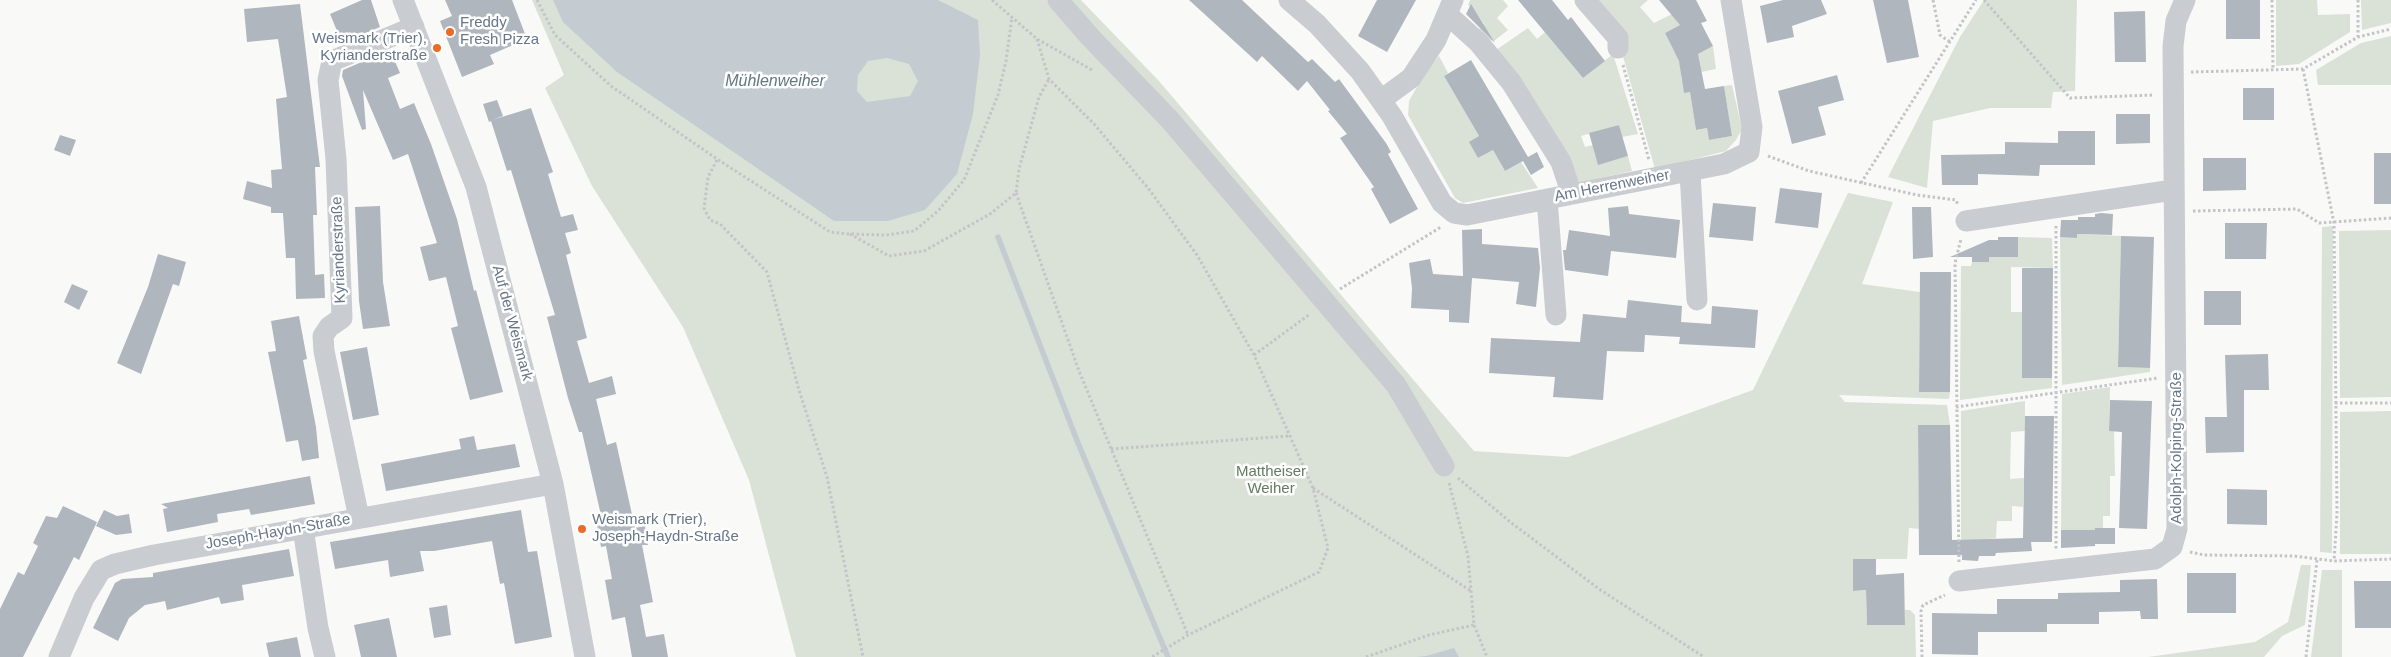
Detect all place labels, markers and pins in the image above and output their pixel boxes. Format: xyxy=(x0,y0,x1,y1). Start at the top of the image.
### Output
place label: Freddy Fresh Pizza xyxy=(460,14,539,49)
marker: Freddy Fresh Pizza xyxy=(444,26,456,38)
place label: Weismark (Trier), Kyrianderstraße xyxy=(312,30,427,65)
marker: Weismark (Trier), Kyrianderstraße xyxy=(431,42,443,54)
place label: Weismark (Trier), Joseph-Haydn-Straße xyxy=(592,511,739,546)
marker: Weismark (Trier), Joseph-Haydn-Straße xyxy=(576,523,588,535)

